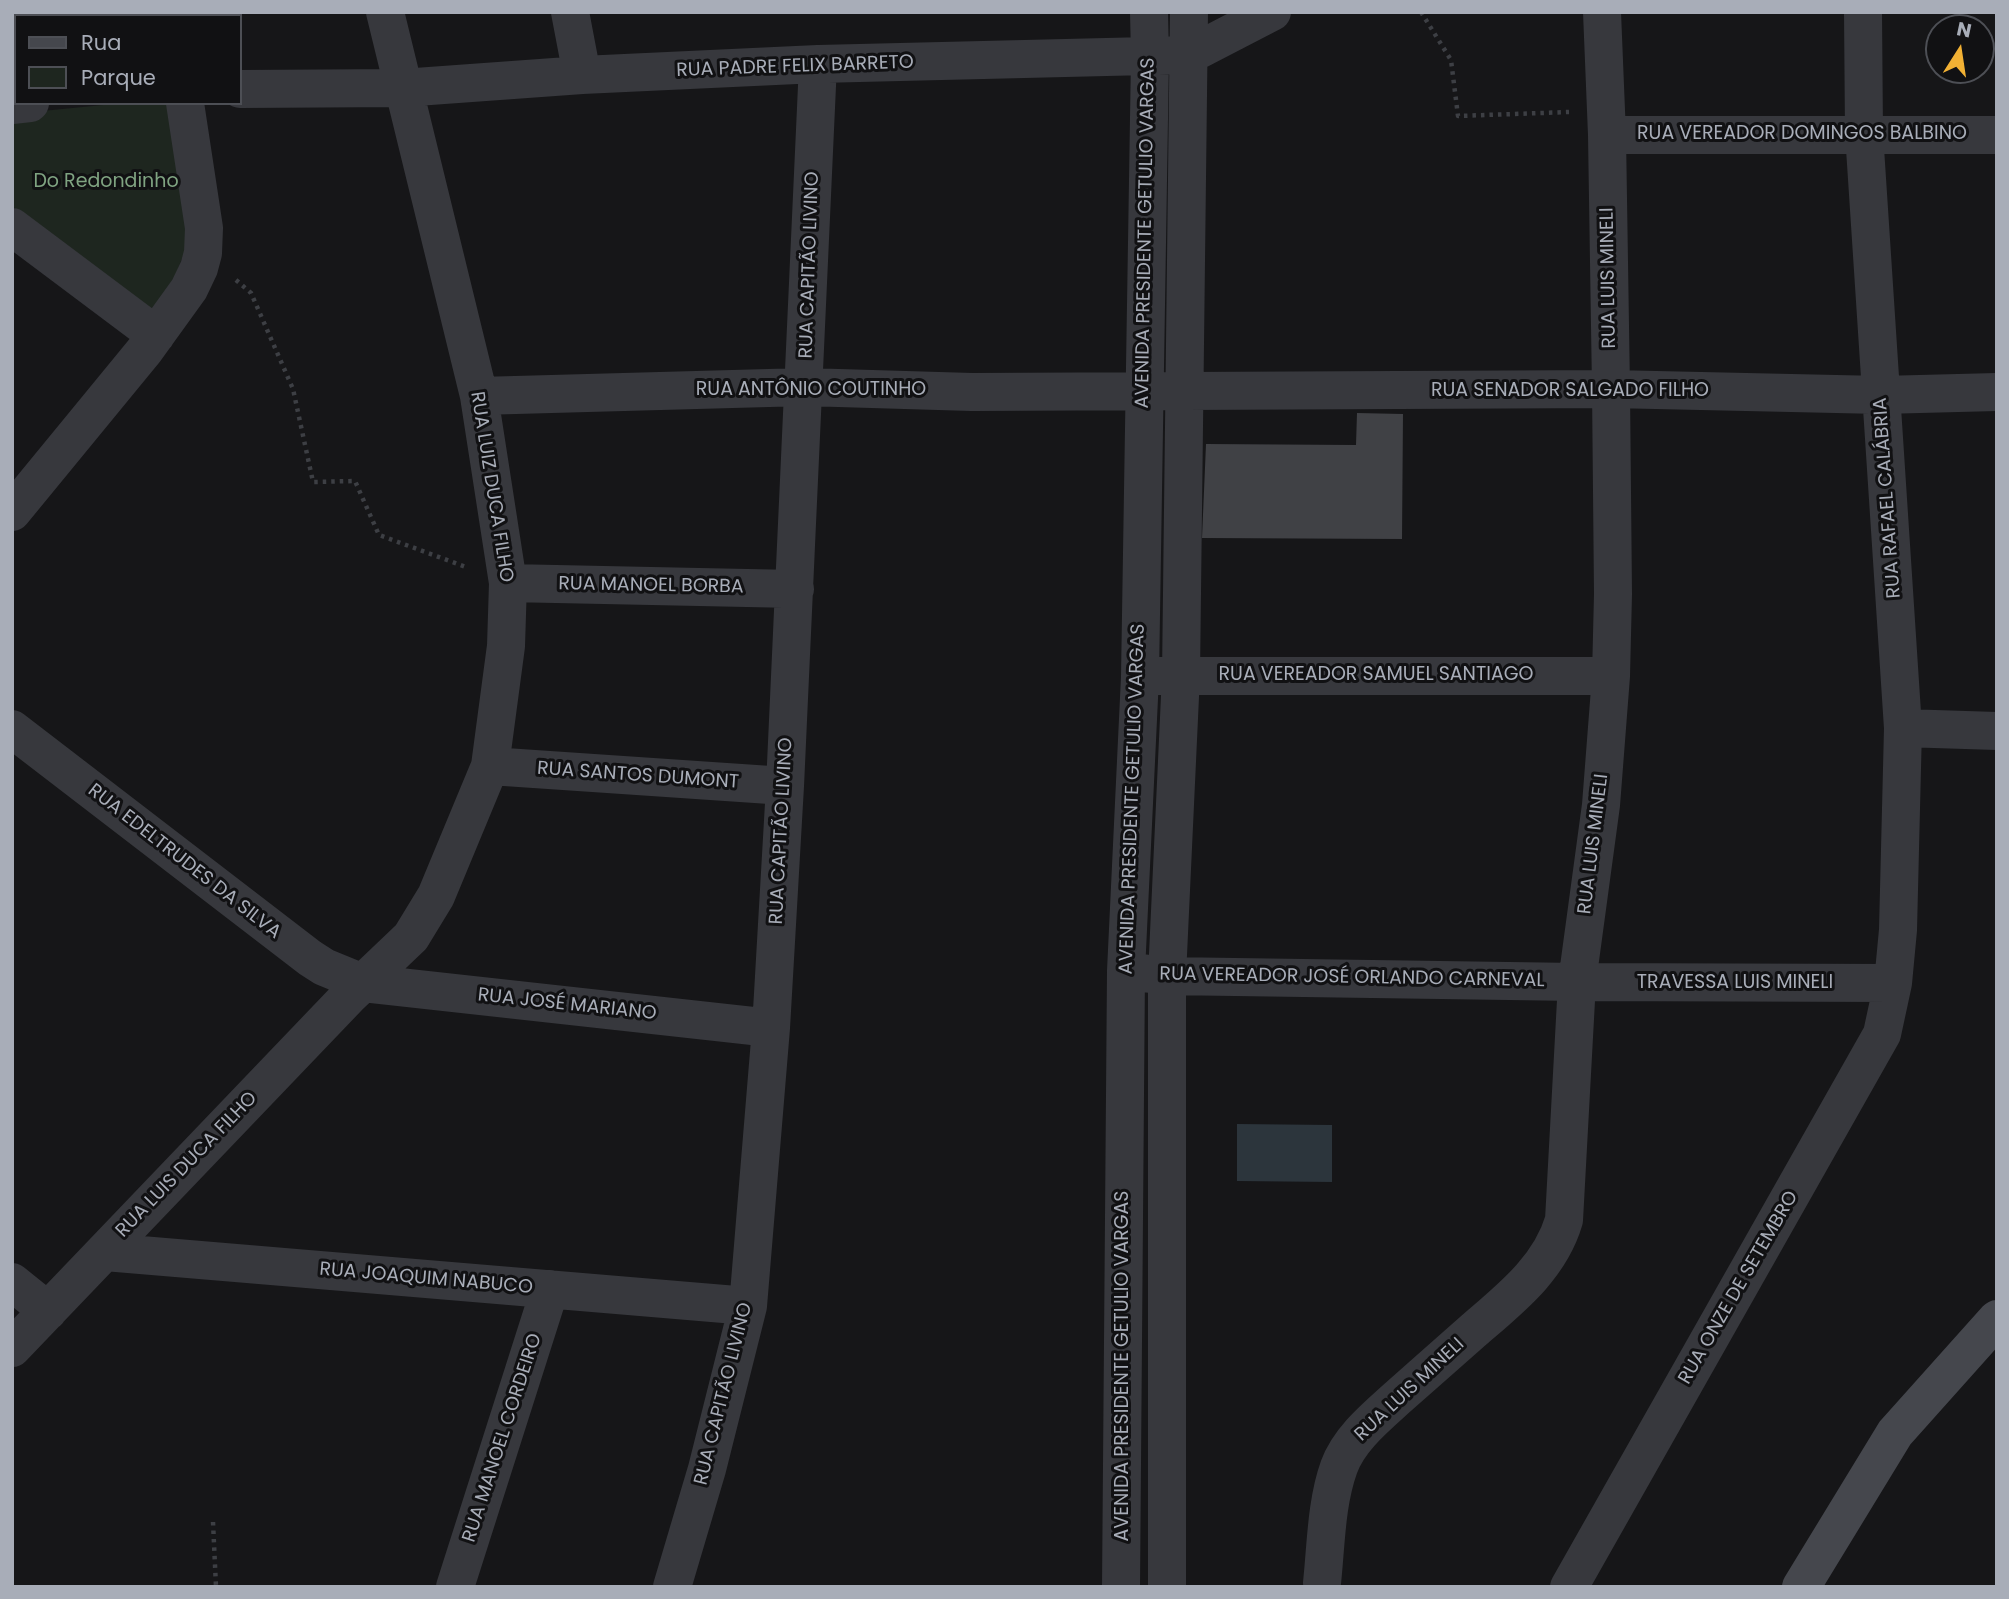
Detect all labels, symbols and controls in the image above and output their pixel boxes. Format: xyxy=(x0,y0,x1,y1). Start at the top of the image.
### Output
legend xyxy=(14,14,242,105)
north arrow xyxy=(1925,14,1995,84)
text: N xyxy=(1954,15,1974,45)
text: Rua xyxy=(81,28,121,57)
street label: RUA PADRE FELIX BARRETO xyxy=(676,51,914,83)
street label: AVENIDA PRESIDENTE GETULIO VARGAS xyxy=(1132,57,1160,409)
text: Parque xyxy=(81,63,156,92)
street label: RUA VEREADOR DOMINGOS BALBINO xyxy=(1637,123,1967,145)
park label: Do Redondinho xyxy=(33,171,179,193)
street label: RUA CAPITÃO LIVINO xyxy=(795,171,825,359)
street label: RUA LUIS MINELI xyxy=(1596,207,1622,349)
street label: RUA ANTÔNIO COUTINHO xyxy=(696,379,926,401)
street label: RUA SENADOR SALGADO FILHO xyxy=(1431,380,1709,402)
street label: RUA LUIZ DUCA FILHO xyxy=(465,390,517,584)
street label: RUA RAFAEL CALÁBRIA xyxy=(1870,397,1906,599)
street label: RUA MANOEL BORBA xyxy=(558,573,744,599)
street label: AVENIDA PRESIDENTE GETULIO VARGAS xyxy=(1115,623,1151,975)
street label: RUA VEREADOR SAMUEL SANTIAGO xyxy=(1219,664,1533,686)
street label: RUA CAPITÃO LIVINO xyxy=(766,737,798,925)
street label: RUA SANTOS DUMONT xyxy=(536,758,740,794)
street label: RUA LUIS MINELI xyxy=(1574,773,1614,915)
street label: RUA EDELTRUDES DA SILVA xyxy=(83,780,285,944)
street label: RUA VEREADOR JOSÉ ORLANDO CARNEVAL xyxy=(1159,963,1545,993)
street label: TRAVESSA LUIS MINELI xyxy=(1637,972,1833,994)
street label: RUA JOSÉ MARIANO xyxy=(476,984,658,1026)
street label: RUA LUIS DUCA FILHO xyxy=(112,1087,262,1243)
street label: RUA ONZE DE SETEMBRO xyxy=(1674,1187,1804,1389)
street label: AVENIDA PRESIDENTE GETULIO VARGAS xyxy=(1112,1191,1134,1541)
street label: RUA JOAQUIM NABUCO xyxy=(318,1258,534,1300)
street label: RUA CAPITÃO LIVINO xyxy=(690,1300,758,1488)
street label: RUA MANOEL CORDEIRO xyxy=(458,1331,548,1545)
street label: RUA LUIS MINELI xyxy=(1351,1334,1469,1446)

